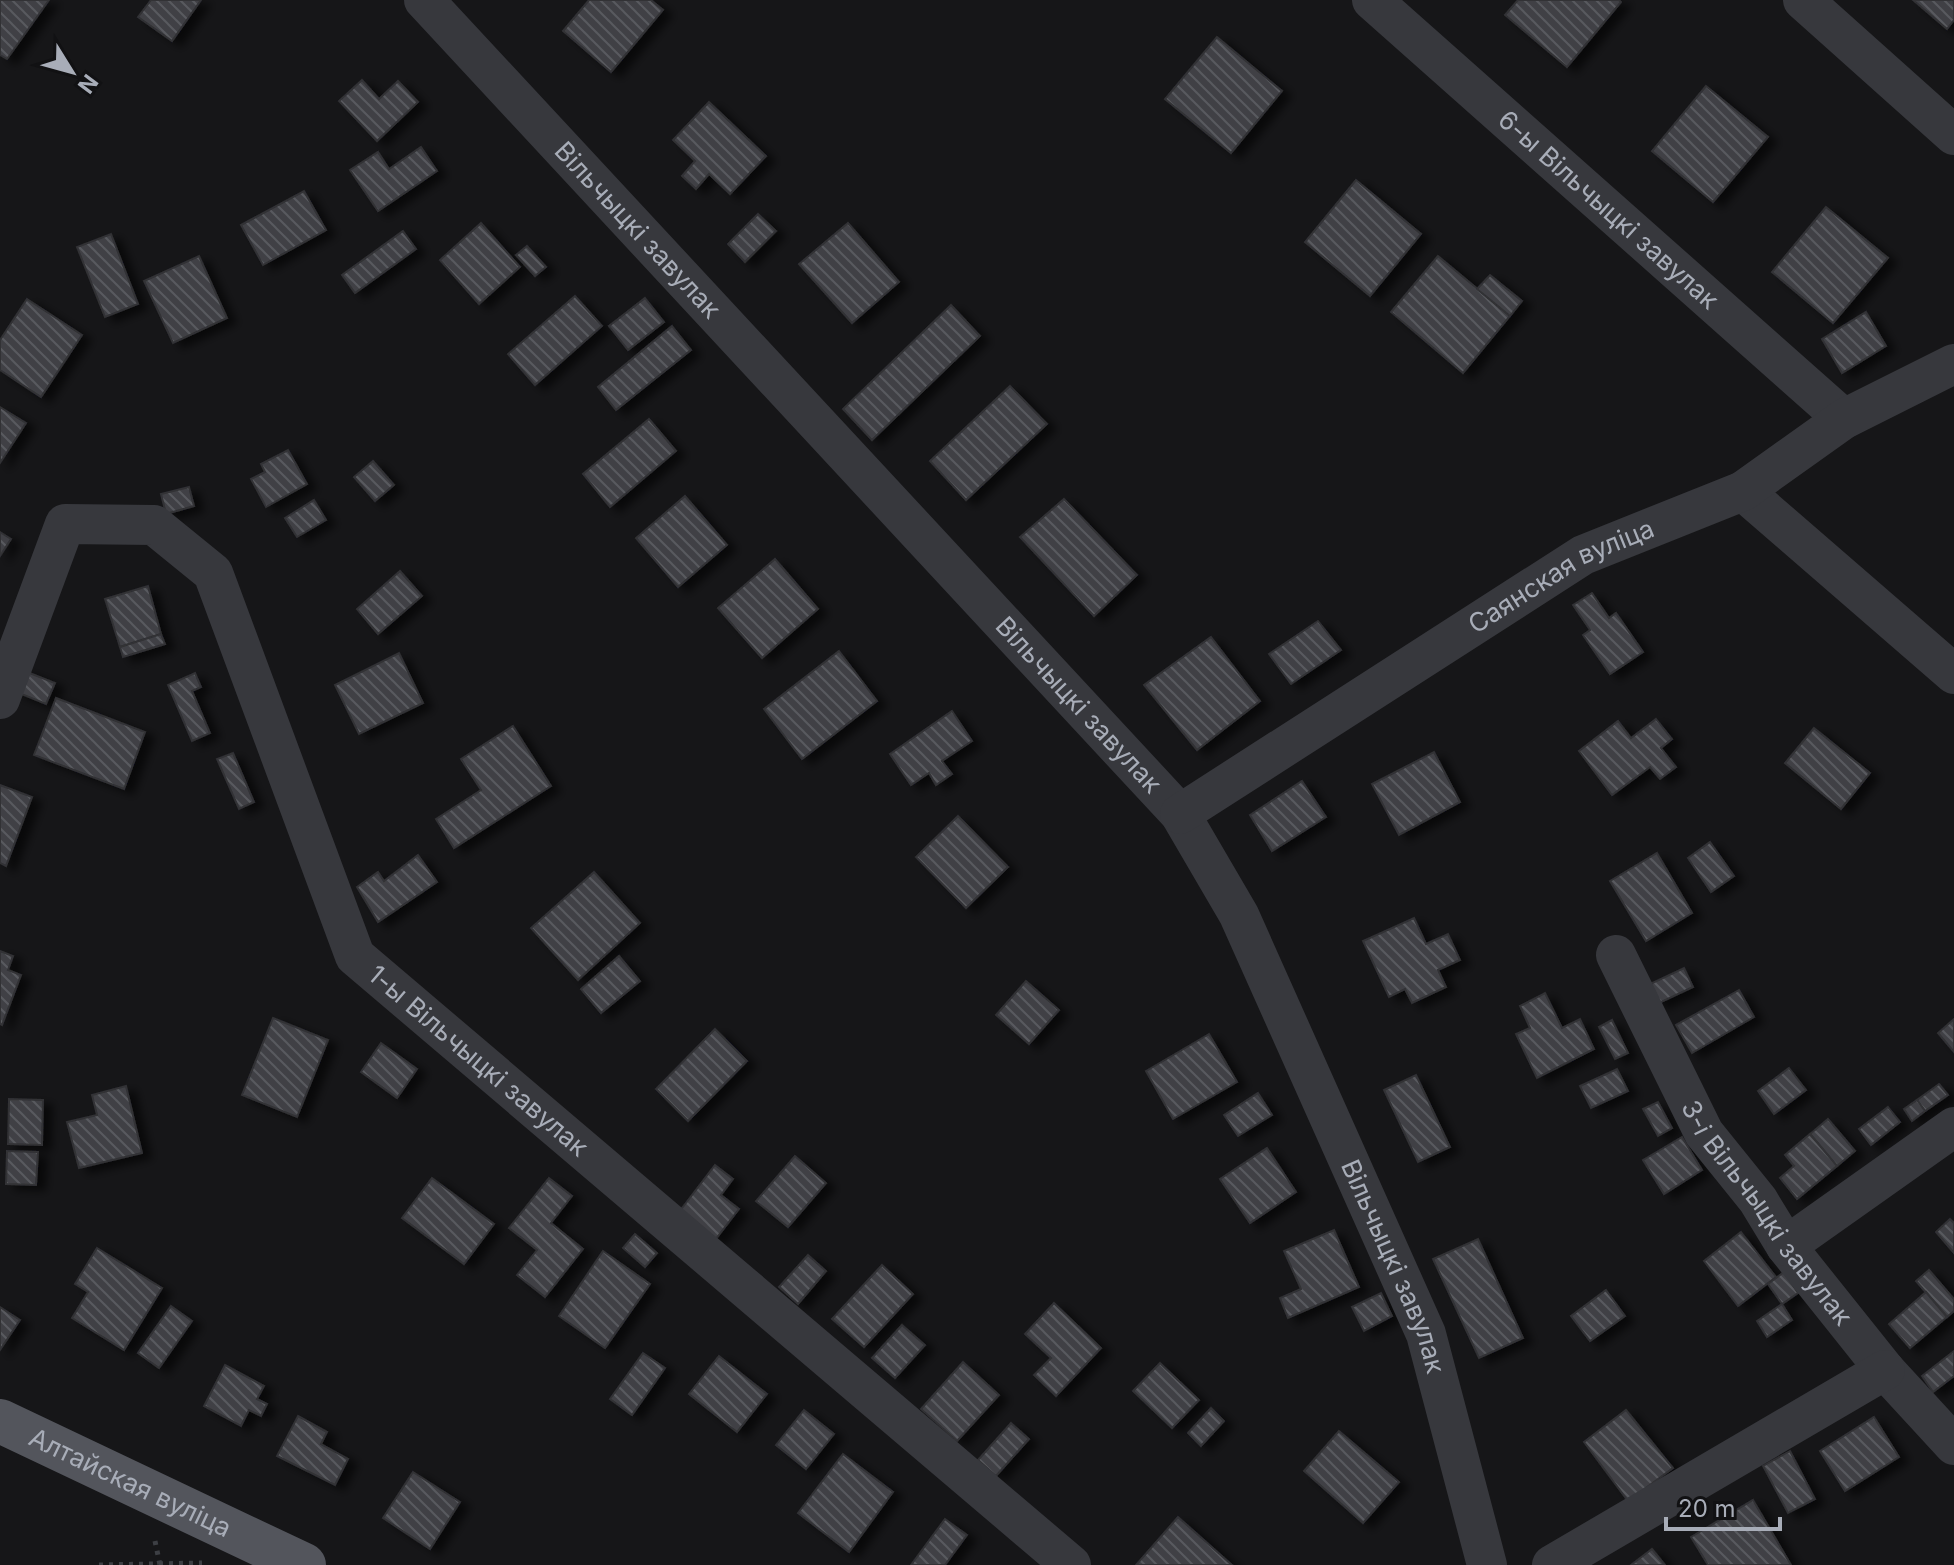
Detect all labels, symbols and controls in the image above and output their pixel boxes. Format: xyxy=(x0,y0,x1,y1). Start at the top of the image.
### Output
north arrow xyxy=(32,32,112,112)
text: N xyxy=(73,70,103,99)
street label: 6-ы Вільчыцкі завулак xyxy=(1492,104,1725,315)
street label: Вільчыцкі завулак xyxy=(549,135,728,324)
street label: Саянская вуліца xyxy=(1462,512,1658,640)
street label: Вільчыцкі завулак xyxy=(990,610,1168,799)
street label: 1-ы Вільчыцкі завулак xyxy=(362,958,595,1162)
street label: 3-і Вільчыцкі завулак xyxy=(1675,1095,1859,1331)
street label: Вільчыцкі завулак xyxy=(1335,1154,1452,1377)
street label: Алтайская вуліца xyxy=(24,1421,236,1543)
scale bar xyxy=(1666,1481,1780,1531)
text: 20 m xyxy=(1678,1494,1736,1523)

